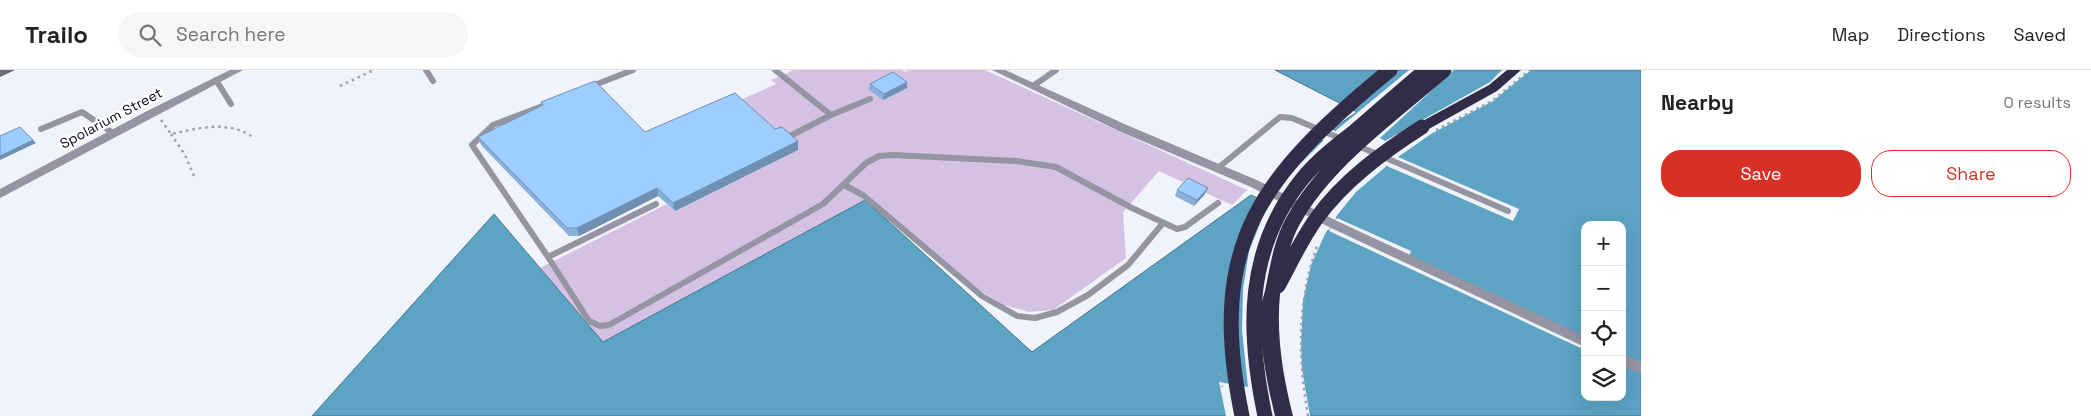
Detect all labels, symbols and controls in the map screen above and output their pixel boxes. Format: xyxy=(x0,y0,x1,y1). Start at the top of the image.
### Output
search box xyxy=(118,12,468,57)
text: Trailo xyxy=(25,19,88,50)
icon: search xyxy=(136,21,164,49)
text: Search here xyxy=(176,22,286,47)
text: Map xyxy=(1832,23,1869,46)
text: Directions xyxy=(1897,23,1986,46)
text: Saved xyxy=(2014,23,2066,46)
street label: Spolarium Street xyxy=(57,83,165,153)
text: Nearby xyxy=(1661,89,1734,116)
text: 0 results xyxy=(2003,92,2071,113)
button: Save xyxy=(1661,150,1861,197)
button: Share xyxy=(1871,150,2071,197)
map controls xyxy=(1581,221,1626,401)
button: + xyxy=(1581,221,1626,266)
button: − xyxy=(1581,266,1626,311)
button: locate xyxy=(1581,311,1626,356)
button: layers xyxy=(1581,356,1626,401)

